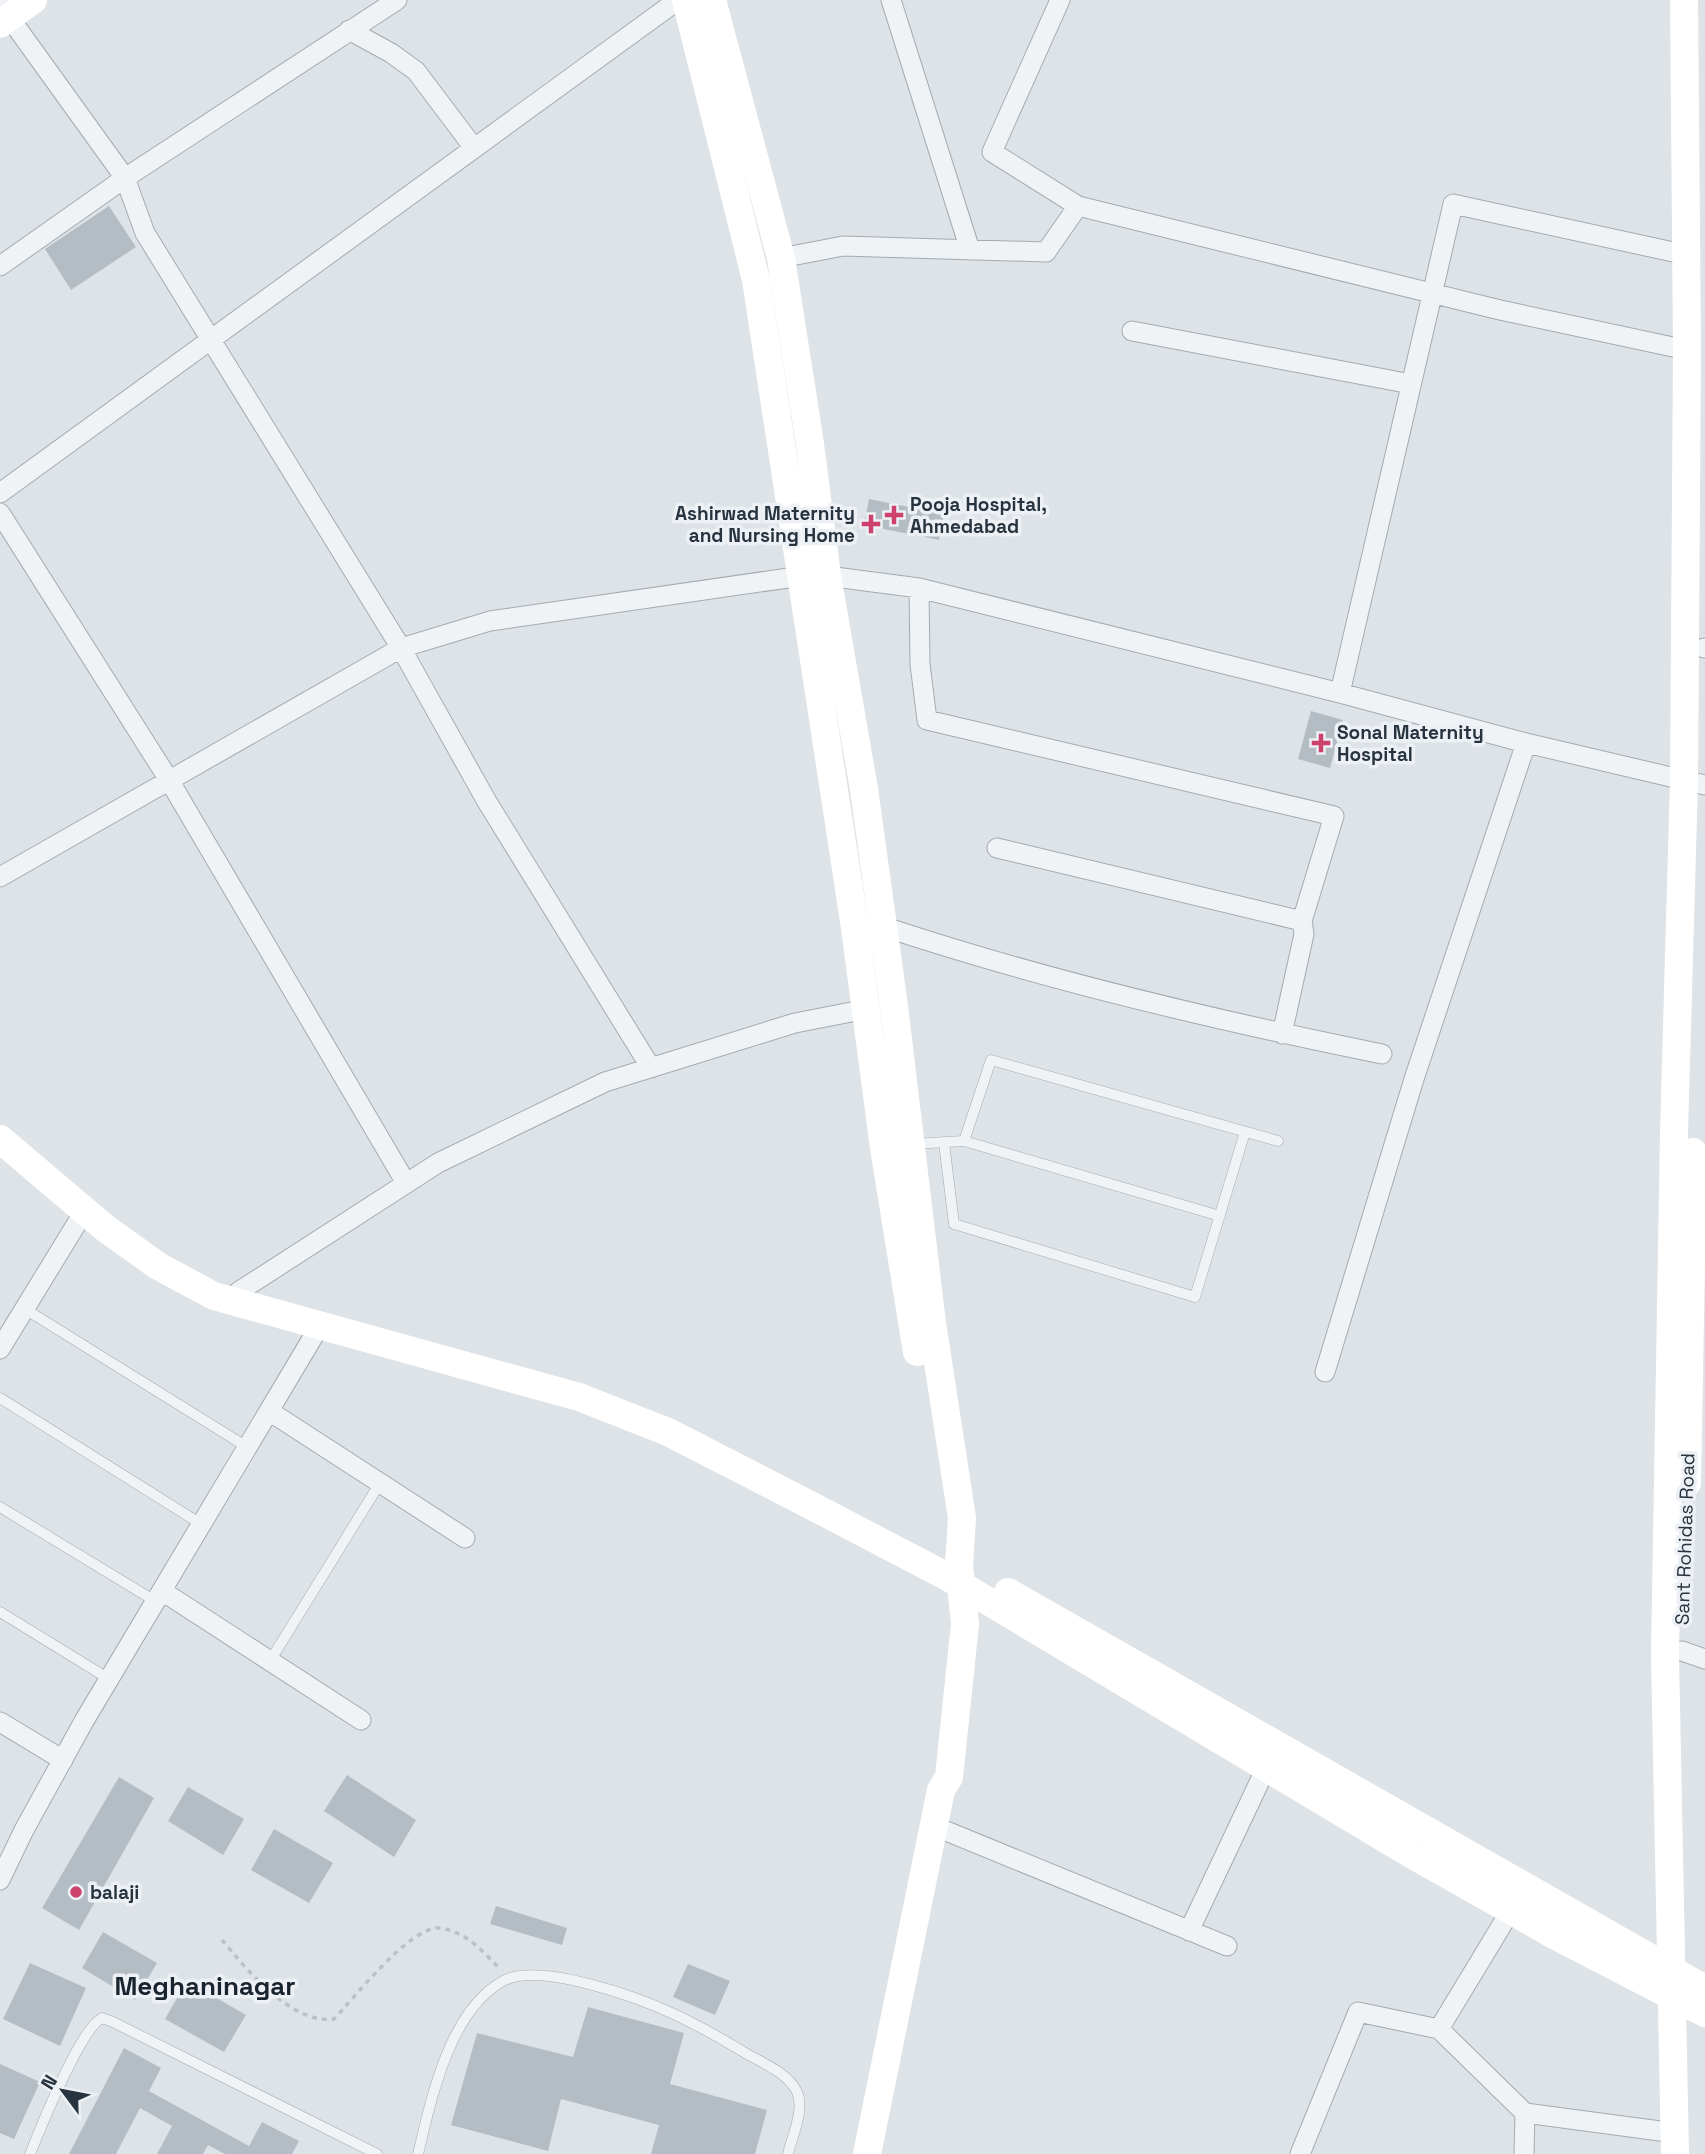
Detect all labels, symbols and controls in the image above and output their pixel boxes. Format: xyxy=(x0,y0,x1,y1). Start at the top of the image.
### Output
place label: Pooja Hospital, Ahmedabad xyxy=(910,492,1047,539)
place label: Ashirwad Maternity and Nursing Home xyxy=(675,501,855,548)
marker: Pooja Hospital, Ahmedabad xyxy=(884,505,904,525)
marker: Ashirwad Maternity and Nursing Home xyxy=(861,514,881,534)
place label: Sonal Maternity Hospital xyxy=(1337,720,1484,767)
marker: Sonal Maternity Hospital xyxy=(1311,733,1331,753)
street label: Sant Rohidas Road xyxy=(1670,1452,1700,1626)
place label: balaji xyxy=(90,1880,139,1905)
marker: balaji xyxy=(68,1884,84,1900)
district label: Meghaninagar xyxy=(114,1969,296,2003)
north arrow xyxy=(28,2056,98,2126)
text: N xyxy=(35,2070,63,2094)

